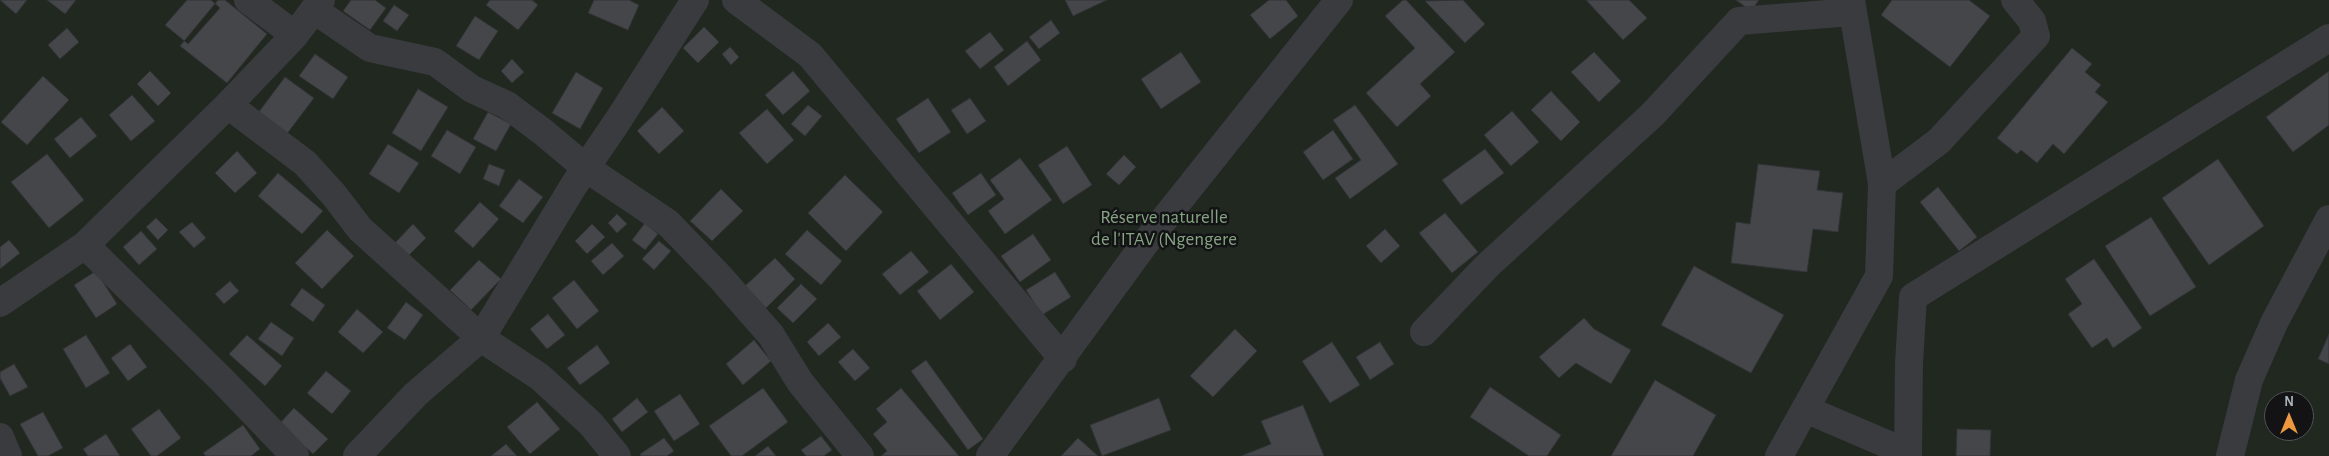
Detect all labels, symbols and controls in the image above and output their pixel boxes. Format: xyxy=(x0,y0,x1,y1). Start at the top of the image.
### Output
park label: Réserve naturelle de l'ITAV (Ngengere xyxy=(1091,206,1237,250)
north arrow xyxy=(2264,391,2314,441)
text: N xyxy=(2284,395,2294,409)

